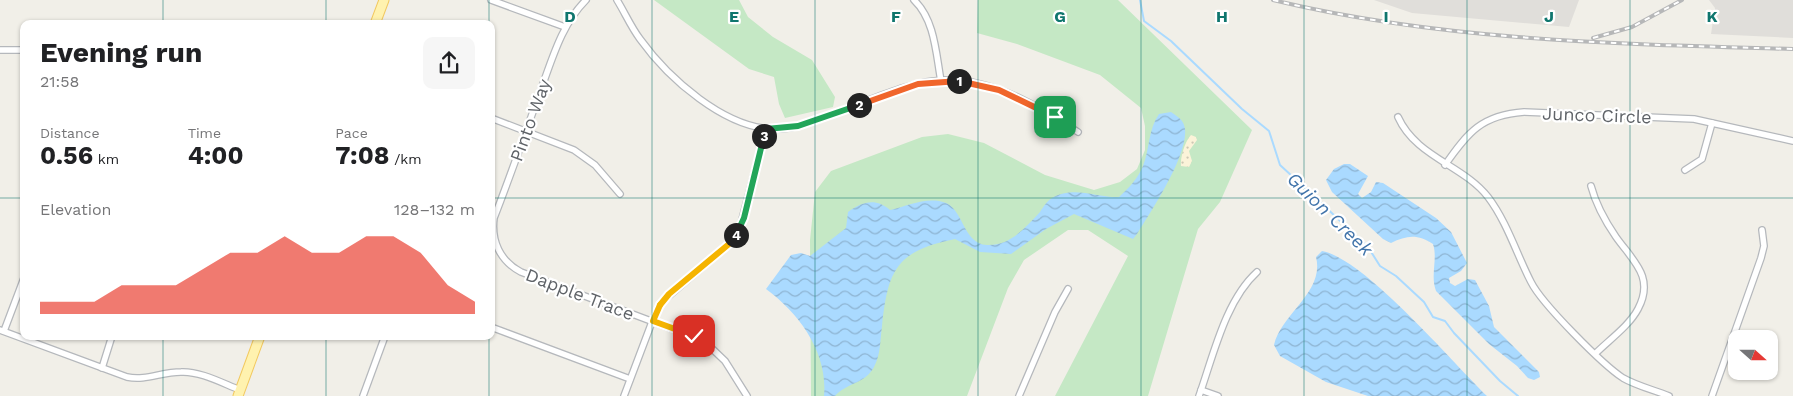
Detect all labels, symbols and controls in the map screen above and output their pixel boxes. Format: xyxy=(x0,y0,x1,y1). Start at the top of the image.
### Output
text: D xyxy=(564,7,576,26)
text: E xyxy=(729,7,739,26)
text: F xyxy=(891,7,901,26)
text: G xyxy=(1054,7,1066,26)
text: H xyxy=(1216,7,1228,26)
text: I xyxy=(1383,7,1389,26)
text: J xyxy=(1544,7,1554,26)
text: K xyxy=(1706,7,1718,26)
text: Evening run xyxy=(40,36,202,69)
button: share xyxy=(423,37,475,89)
pin: 1 xyxy=(946,68,972,94)
text: 21:58 xyxy=(40,72,79,91)
text: 1 xyxy=(956,73,963,89)
street label: Pinto Way xyxy=(505,75,555,164)
pin: 2 xyxy=(846,92,872,118)
pin xyxy=(1034,96,1076,138)
text: 2 xyxy=(855,97,864,113)
icon: arrive xyxy=(1041,103,1069,131)
street label: Junco Circle xyxy=(1542,103,1652,127)
pin: 3 xyxy=(752,124,776,148)
text: Distance xyxy=(40,125,100,141)
text: Time xyxy=(188,125,221,141)
text: Pace xyxy=(335,125,368,141)
text: 3 xyxy=(760,128,769,144)
text: 0.56 xyxy=(40,141,93,170)
text: 4:00 xyxy=(188,141,244,170)
text: 7:08 xyxy=(335,141,389,170)
text: km xyxy=(93,151,119,167)
text: /km xyxy=(389,151,422,167)
water label: Guion Creek xyxy=(1282,167,1378,261)
text: Elevation xyxy=(40,200,111,219)
text: 128–132 m xyxy=(394,200,475,219)
pin: 4 xyxy=(724,222,748,248)
text: 4 xyxy=(732,227,741,243)
street label: Dapple Trace xyxy=(523,264,637,324)
pin xyxy=(673,315,715,357)
icon: check xyxy=(680,322,708,350)
north arrow xyxy=(1728,330,1778,380)
map controls xyxy=(1728,330,1778,380)

